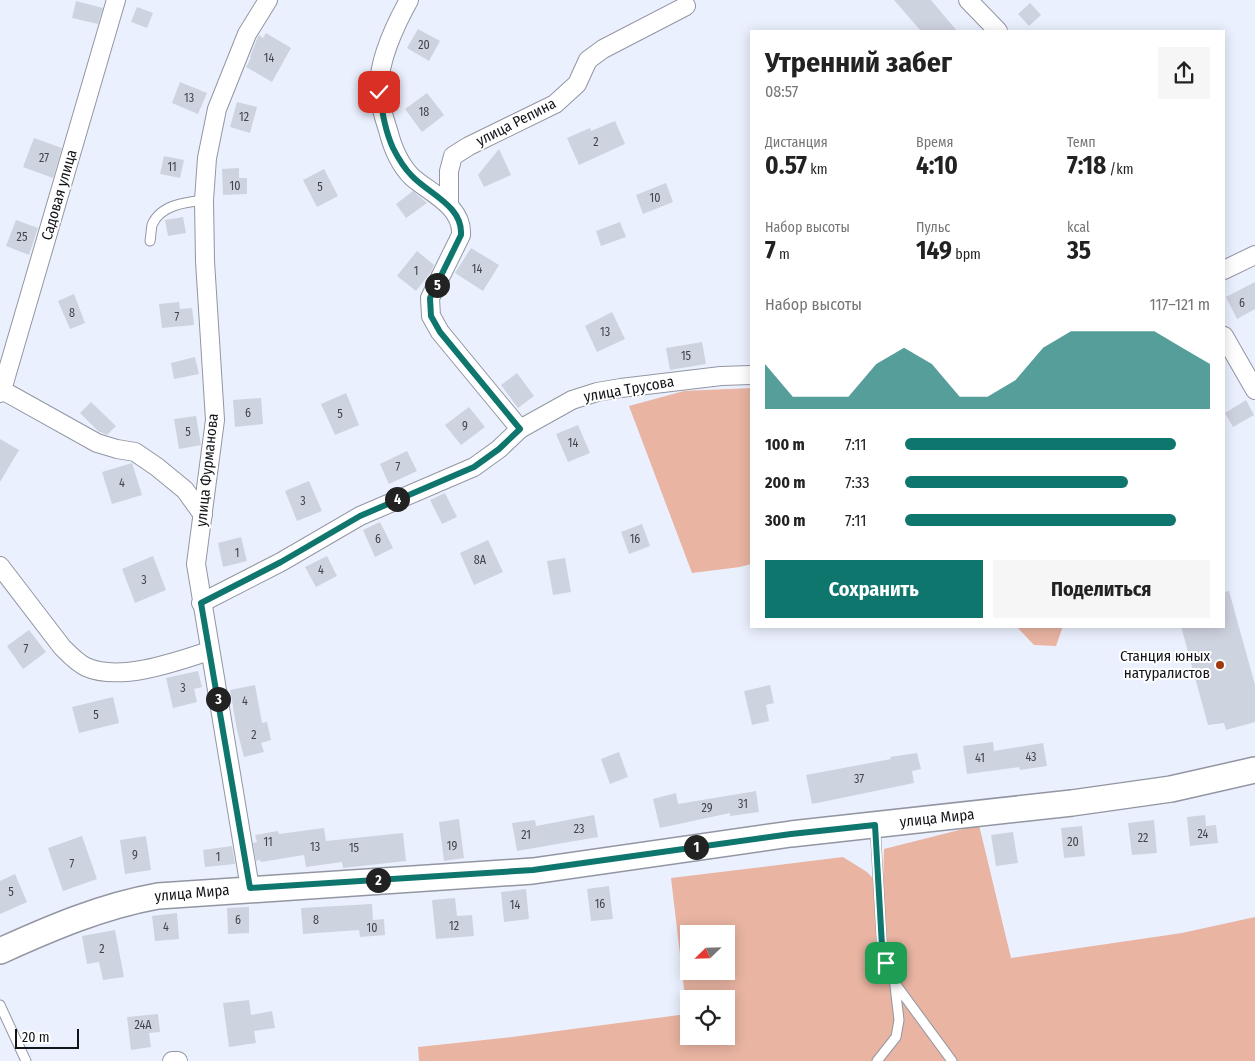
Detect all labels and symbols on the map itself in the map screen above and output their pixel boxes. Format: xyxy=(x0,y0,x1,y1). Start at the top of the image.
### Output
house number: 20 xyxy=(418,38,430,52)
house number: 14 xyxy=(264,51,274,65)
pin xyxy=(358,71,400,113)
house number: 13 xyxy=(184,91,194,105)
street label: улица Репина xyxy=(473,94,559,150)
house number: 18 xyxy=(419,105,429,119)
house number: 12 xyxy=(239,110,249,124)
house number: 2 xyxy=(593,135,599,149)
street label: Садовая улица xyxy=(37,148,81,242)
house number: 27 xyxy=(39,151,49,165)
house number: 11 xyxy=(167,160,177,174)
house number: 10 xyxy=(230,179,240,193)
house number: 5 xyxy=(317,180,323,194)
house number: 10 xyxy=(650,191,660,205)
house number: 25 xyxy=(17,230,28,244)
house number: 14 xyxy=(472,262,482,276)
house number: 1 xyxy=(414,264,418,278)
pin: 5 xyxy=(424,272,450,298)
house number: 6 xyxy=(1239,296,1245,310)
house number: 8 xyxy=(69,306,75,320)
house number: 7 xyxy=(175,310,180,324)
house number: 13 xyxy=(600,325,610,339)
house number: 15 xyxy=(681,349,692,363)
street label: улица Трусова xyxy=(582,372,676,406)
house number: 6 xyxy=(245,406,251,420)
house number: 5 xyxy=(337,407,343,421)
street label: улица Фурманова xyxy=(192,412,222,528)
house number: 9 xyxy=(462,419,468,433)
house number: 5 xyxy=(185,425,191,439)
house number: 14 xyxy=(568,436,578,450)
house number: 7 xyxy=(396,460,401,474)
house number: 4 xyxy=(119,476,125,490)
pin: 4 xyxy=(384,486,410,512)
house number: 3 xyxy=(300,494,306,508)
house number: 6 xyxy=(375,532,381,546)
house number: 16 xyxy=(630,532,640,546)
house number: 1 xyxy=(235,546,239,560)
house number: 8А xyxy=(474,553,487,567)
house number: 4 xyxy=(318,563,324,577)
house number: 3 xyxy=(141,573,147,587)
house number: 7 xyxy=(24,642,29,656)
place label: Станция юных натуралистов xyxy=(1120,647,1210,682)
marker: Станция юных натуралистов xyxy=(1214,659,1226,671)
house number: 3 xyxy=(180,681,186,695)
pin: 3 xyxy=(206,686,230,712)
house number: 4 xyxy=(242,694,248,708)
house number: 5 xyxy=(93,708,99,722)
house number: 2 xyxy=(251,728,257,742)
house number: 43 xyxy=(1025,750,1037,764)
house number: 41 xyxy=(975,751,985,765)
house number: 37 xyxy=(854,772,864,786)
house number: 31 xyxy=(738,797,748,811)
house number: 29 xyxy=(701,801,713,815)
street label: улица Мира xyxy=(899,805,975,831)
house number: 23 xyxy=(574,822,584,836)
house number: 24 xyxy=(1198,827,1209,841)
house number: 21 xyxy=(521,828,531,842)
house number: 22 xyxy=(1138,831,1148,845)
pin: 1 xyxy=(684,834,708,860)
house number: 11 xyxy=(263,835,273,849)
house number: 20 xyxy=(1067,835,1079,849)
house number: 19 xyxy=(447,839,457,853)
house number: 13 xyxy=(310,840,320,854)
house number: 15 xyxy=(349,841,360,855)
house number: 9 xyxy=(132,848,138,862)
house number: 1 xyxy=(216,850,220,864)
house number: 7 xyxy=(70,857,75,871)
pin: 2 xyxy=(366,868,390,892)
street label: улица Мира xyxy=(154,881,230,905)
house number: 5 xyxy=(8,885,14,899)
house number: 16 xyxy=(595,897,605,911)
house number: 14 xyxy=(510,898,520,912)
house number: 6 xyxy=(235,913,241,927)
house number: 8 xyxy=(313,913,319,927)
house number: 12 xyxy=(449,919,459,933)
house number: 4 xyxy=(163,920,169,934)
house number: 10 xyxy=(367,921,377,935)
north arrow xyxy=(680,925,735,980)
house number: 2 xyxy=(99,942,105,956)
pin xyxy=(865,942,907,984)
house number: 24А xyxy=(134,1018,152,1032)
scale bar xyxy=(15,1026,79,1049)

